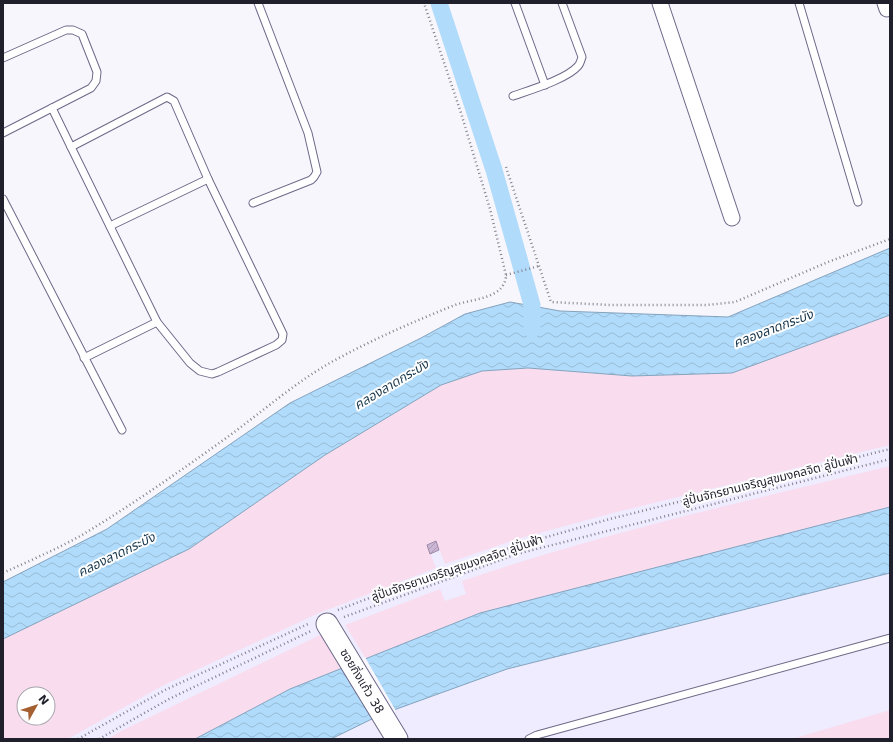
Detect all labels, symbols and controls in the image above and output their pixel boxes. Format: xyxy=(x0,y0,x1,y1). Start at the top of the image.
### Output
water label: คลองลาดกระบัง xyxy=(731,306,816,351)
water label: คลองลาดกระบัง xyxy=(351,356,432,412)
street label: ลู่ปั่นจักรยานเจริญสุขมงคลจิต ลู่ปั่นฟ้า xyxy=(680,450,859,509)
water label: คลองลาดกระบัง xyxy=(75,529,158,580)
street label: ลู่ปั่นจักรยานเจริญสุขมงคลจิต ลู่ปั่นฟ้า xyxy=(369,531,545,604)
street label: ซอยกิ่งแก้ว 38 xyxy=(337,645,388,716)
north arrow xyxy=(16,686,56,726)
text: N xyxy=(35,692,51,708)

